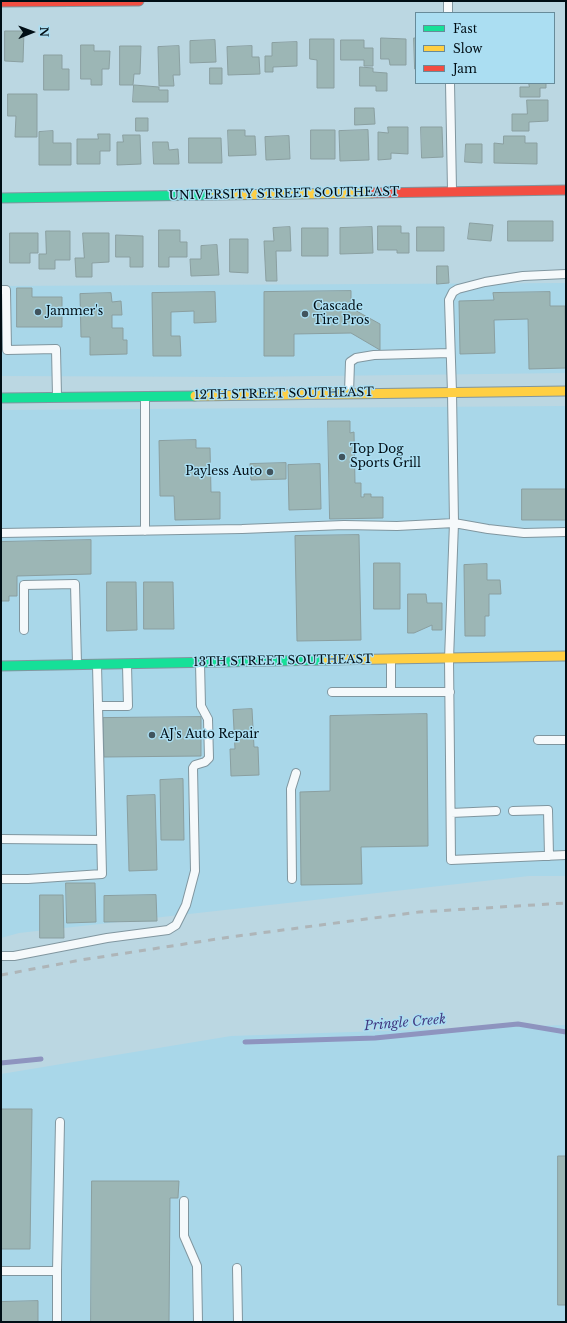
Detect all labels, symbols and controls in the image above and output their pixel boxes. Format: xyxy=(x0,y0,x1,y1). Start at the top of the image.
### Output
north arrow xyxy=(12,12,52,52)
legend xyxy=(415,12,555,84)
text: Fast xyxy=(453,21,477,36)
text: N xyxy=(37,26,51,37)
text: Slow xyxy=(453,41,482,56)
text: Jam xyxy=(453,61,477,76)
street label: UNIVERSITY STREET SOUTHEAST xyxy=(168,185,400,203)
place label: Cascade Tire Pros xyxy=(313,300,369,328)
place label: Jammer's xyxy=(46,305,103,319)
marker: Jammer's xyxy=(33,307,43,317)
marker: Cascade Tire Pros xyxy=(300,309,310,319)
street label: 12TH STREET SOUTHEAST xyxy=(194,385,374,403)
place label: Top Dog Sports Grill xyxy=(350,443,421,471)
marker: Top Dog Sports Grill xyxy=(337,452,347,462)
place label: Payless Auto xyxy=(185,465,262,479)
marker: Payless Auto xyxy=(265,467,275,477)
street label: 13TH STREET SOUTHEAST xyxy=(193,652,373,670)
place label: AJ's Auto Repair xyxy=(160,728,259,742)
marker: AJ's Auto Repair xyxy=(147,730,157,740)
water label: Pringle Creek xyxy=(364,1012,446,1034)

